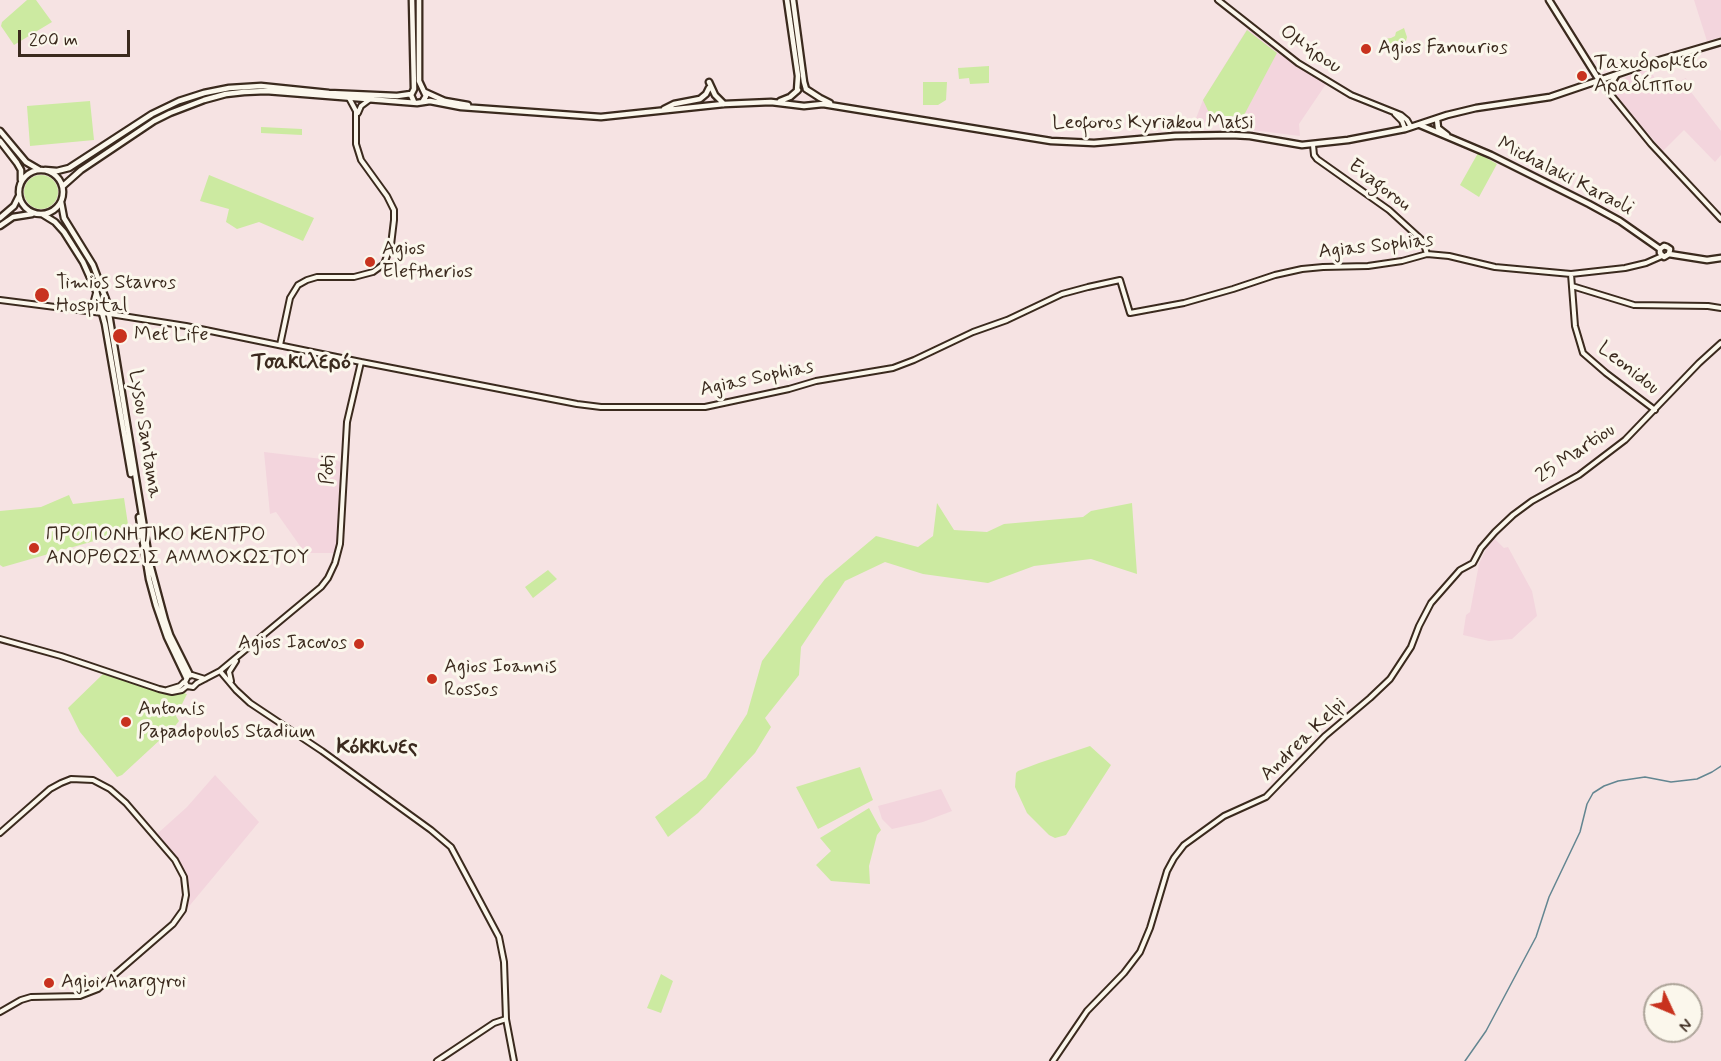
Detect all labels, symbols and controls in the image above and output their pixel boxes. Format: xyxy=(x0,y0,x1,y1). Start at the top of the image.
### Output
scale bar xyxy=(21,18,134,56)
street label: Ομήρου xyxy=(1274,20,1346,80)
text: 200 m xyxy=(29,28,78,52)
place label: Agios Fanourios xyxy=(1378,37,1508,61)
marker: Agios Fanourios xyxy=(1359,42,1373,56)
place label: Ταχυδρομείο Αραδίππου xyxy=(1594,52,1708,99)
marker: Ταχυδρομείο Αραδίππου xyxy=(1575,69,1589,83)
street label: Leoforos Kyriakou Matsi xyxy=(1052,112,1254,136)
street label: Michalaki Karaoli xyxy=(1493,132,1637,222)
street label: Evagorou xyxy=(1343,155,1415,217)
street label: Agias Sophias xyxy=(1317,229,1435,265)
place label: Agios Eleftherios xyxy=(382,238,473,285)
marker: Agios Eleftherios xyxy=(363,255,377,269)
place label: Timios Stavros Hospital xyxy=(56,272,176,319)
marker: Timios Stavros Hospital xyxy=(33,286,51,304)
place label: Met Life xyxy=(134,324,209,348)
marker: Met Life xyxy=(111,327,129,345)
street label: Leonidou xyxy=(1592,337,1664,401)
district label: Τσακιλερό xyxy=(251,350,351,376)
street label: Agias Sophias xyxy=(698,355,816,403)
street label: Lysou Santama xyxy=(122,368,166,500)
street label: 25 Martiou xyxy=(1532,419,1620,489)
street label: Poti xyxy=(316,455,342,485)
place label: ΠΡΟΠΟΝΗΤΙΚΟ ΚΕΝΤΡΟ ΑΝΟΡΘΩΣΙΣ ΑΜΜΟΧΩΣΤΟΥ xyxy=(46,524,309,571)
marker: ΠΡΟΠΟΝΗΤΙΚΟ ΚΕΝΤΡΟ ΑΝΟΡΘΩΣΙΣ ΑΜΜΟΧΩΣΤΟΥ xyxy=(27,541,41,555)
place label: Agios Iacovos xyxy=(238,632,347,656)
marker: Agios Iacovos xyxy=(352,637,366,651)
place label: Agios Ioannis Rossos xyxy=(444,656,557,703)
marker: Agios Ioannis Rossos xyxy=(425,672,439,686)
street label: Andrea Kelpi xyxy=(1256,693,1352,787)
place label: Antonis Papadopoulos Stadium xyxy=(138,698,315,745)
marker: Antonis Papadopoulos Stadium xyxy=(119,715,133,729)
district label: Κόκκινες xyxy=(336,735,418,761)
place label: Agioi Anargyroi xyxy=(61,971,186,995)
marker: Agioi Anargyroi xyxy=(42,976,56,990)
north arrow xyxy=(1643,983,1703,1043)
text: N xyxy=(1674,1013,1696,1036)

